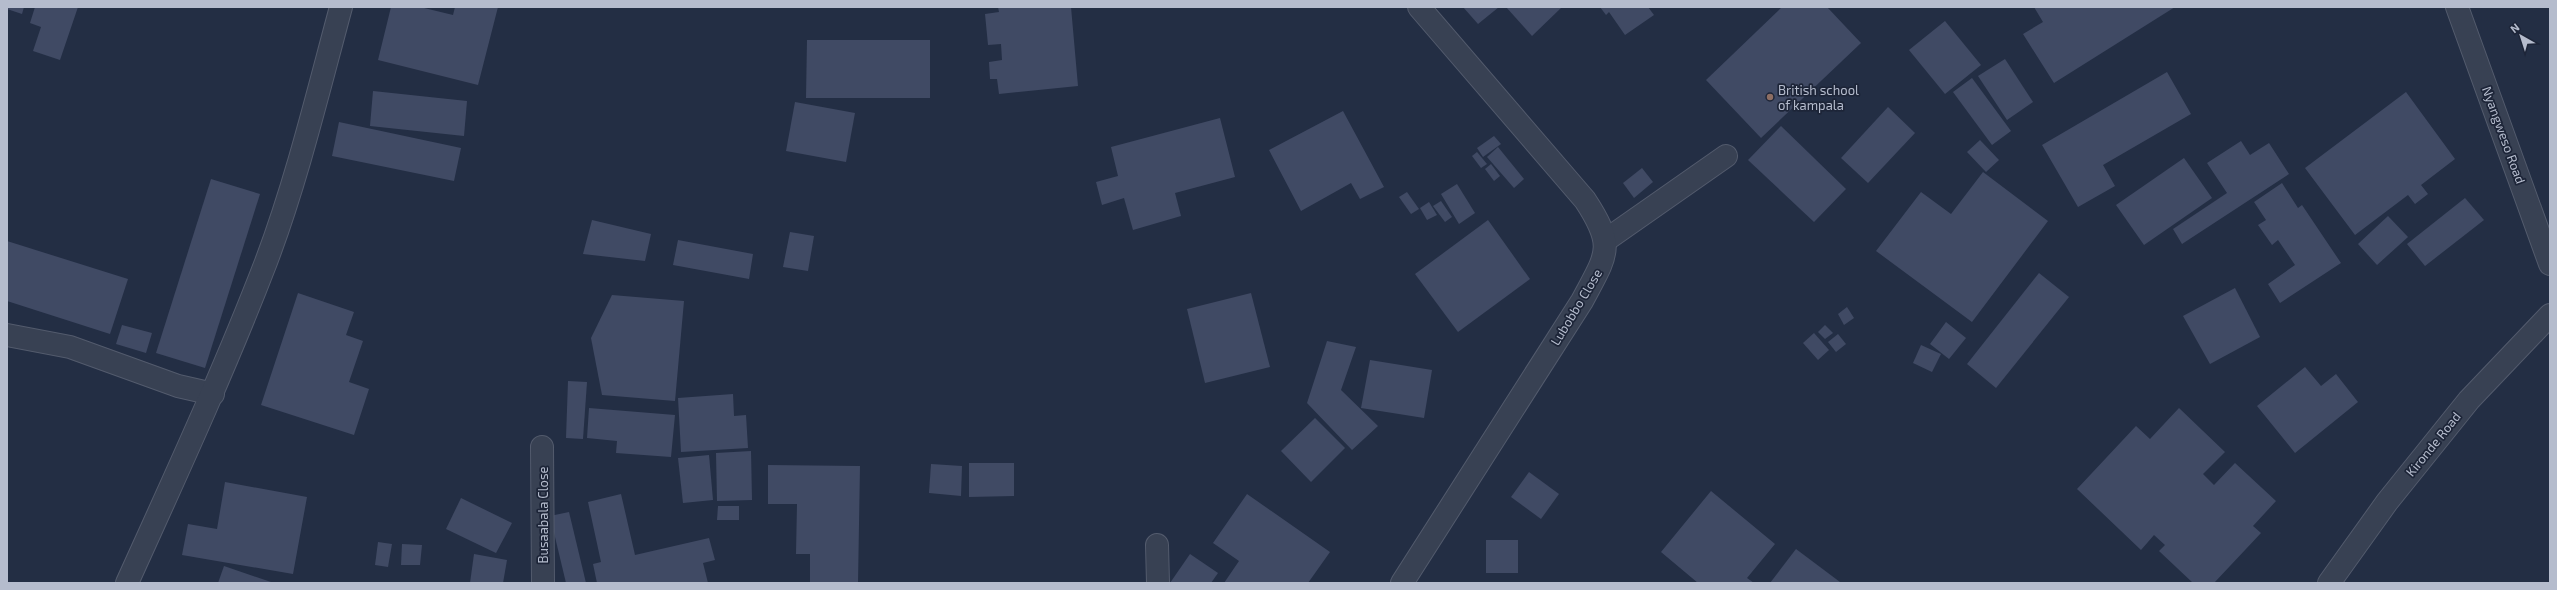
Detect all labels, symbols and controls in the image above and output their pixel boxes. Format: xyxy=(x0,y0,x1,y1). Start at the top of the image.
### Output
north arrow xyxy=(2501,16,2541,56)
text: N xyxy=(2507,20,2522,35)
place label: British school of kampala xyxy=(1778,82,1859,113)
street label: Nyangweso Road xyxy=(2479,84,2529,186)
marker: British school of kampala xyxy=(1765,92,1775,102)
street label: Lubobbo Close xyxy=(1547,266,1605,348)
street label: Kironde Road xyxy=(2402,409,2464,479)
street label: Busaabala Close xyxy=(535,466,551,564)

